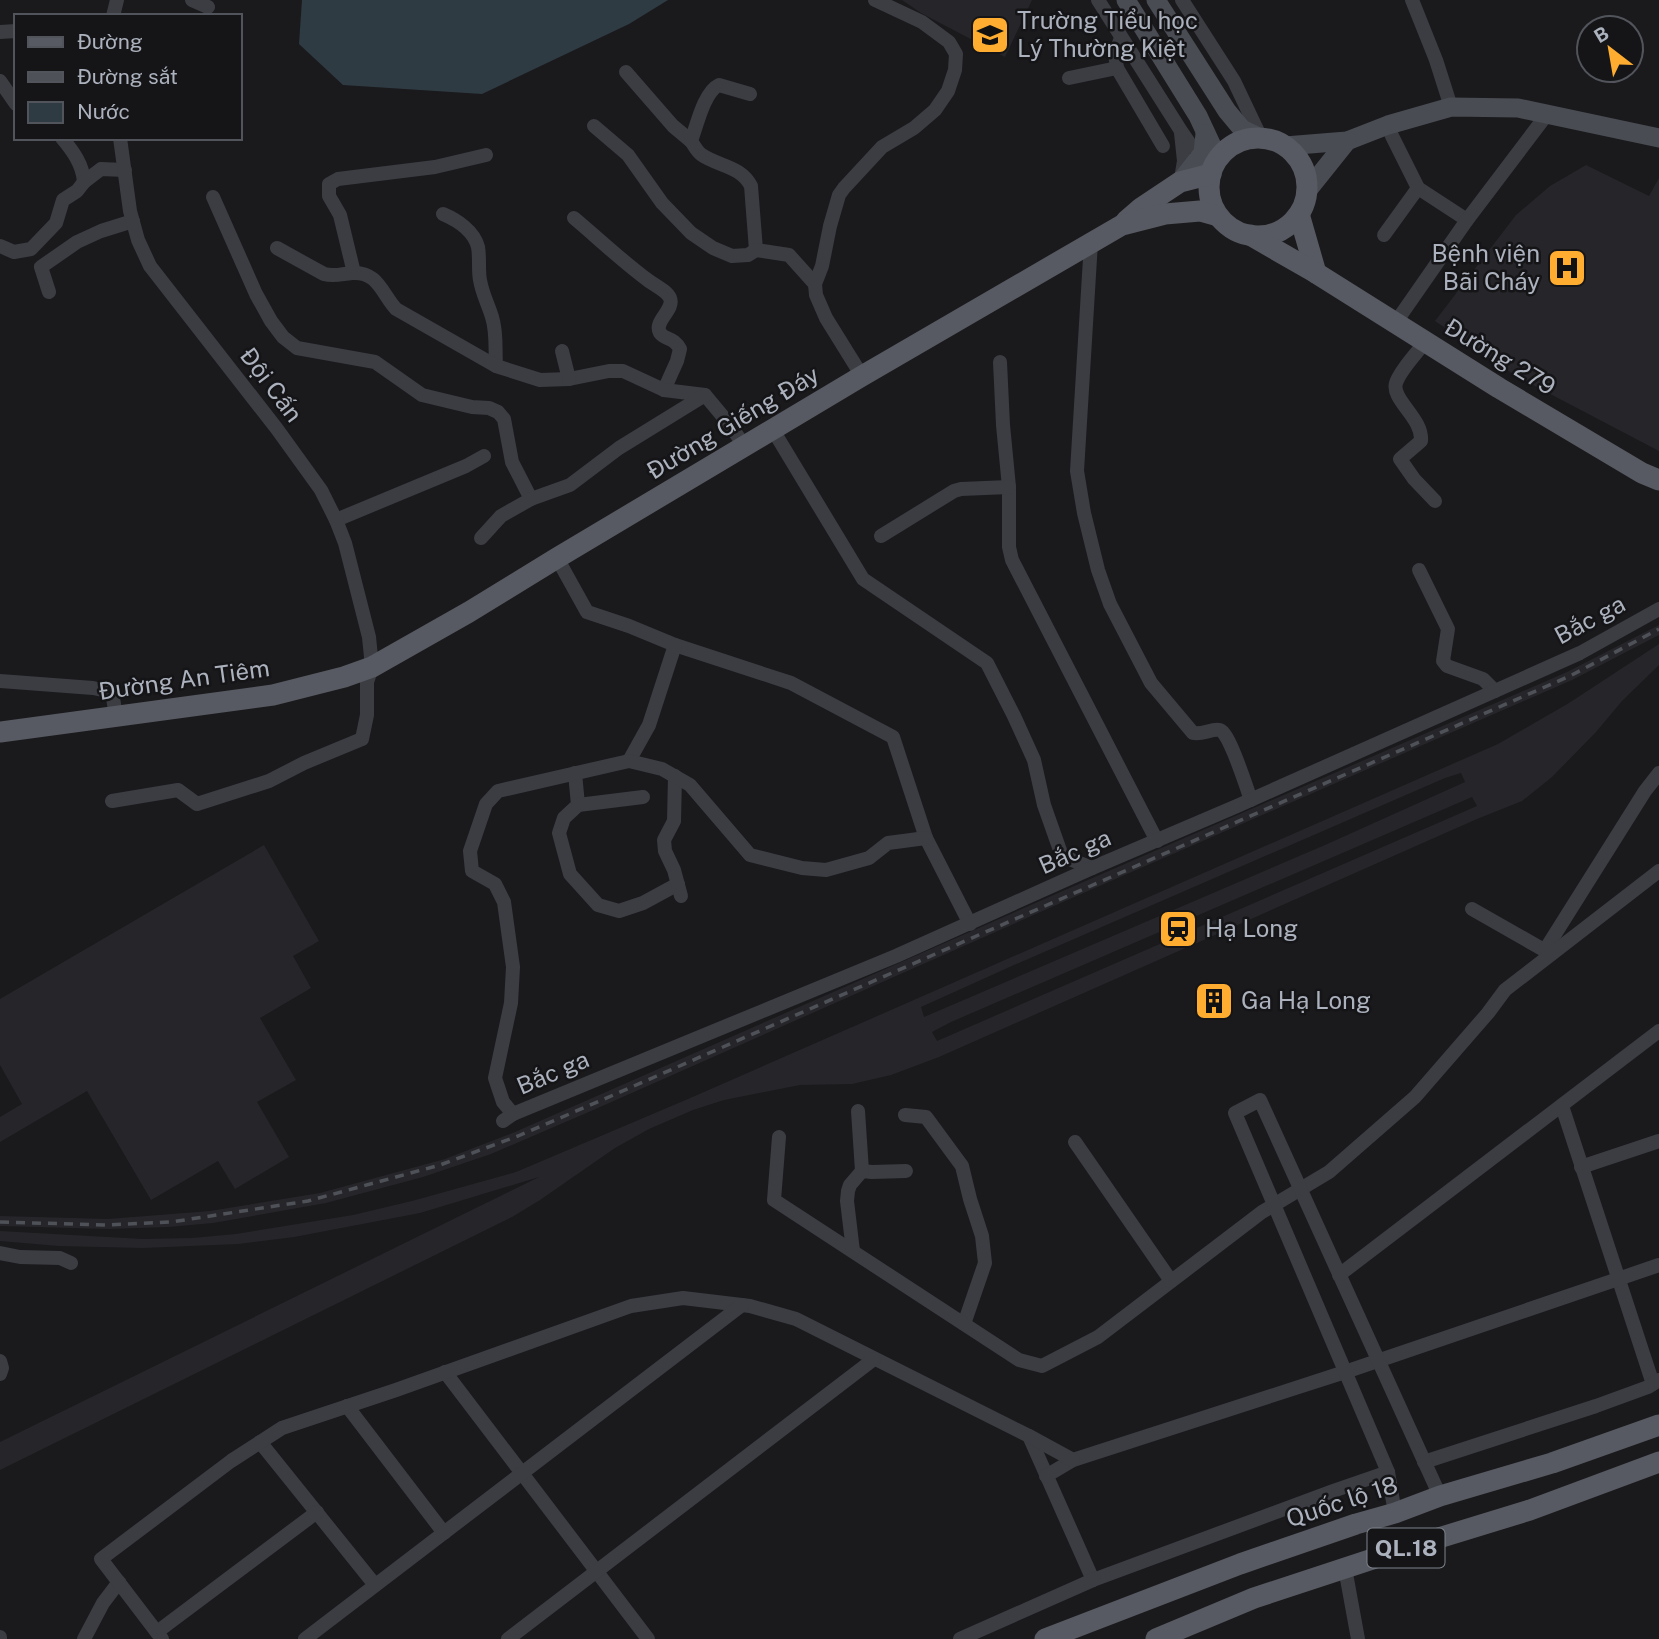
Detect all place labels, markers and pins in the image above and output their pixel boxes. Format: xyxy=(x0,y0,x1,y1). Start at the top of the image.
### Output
place label: Trường Tiểu học Lý Thường Kiệt xyxy=(1017,6,1198,62)
school or university icon: Trường Tiểu học Lý Thường Kiệt xyxy=(969,14,1011,56)
place label: Bệnh viện Bãi Cháy xyxy=(1431,239,1540,295)
hospital icon: Bệnh viện Bãi Cháy xyxy=(1546,247,1588,289)
station icon: Hạ Long xyxy=(1157,908,1199,950)
place label: Hạ Long xyxy=(1205,914,1298,942)
building icon: Ga Hạ Long xyxy=(1193,980,1235,1022)
place label: Ga Hạ Long xyxy=(1241,986,1371,1014)

